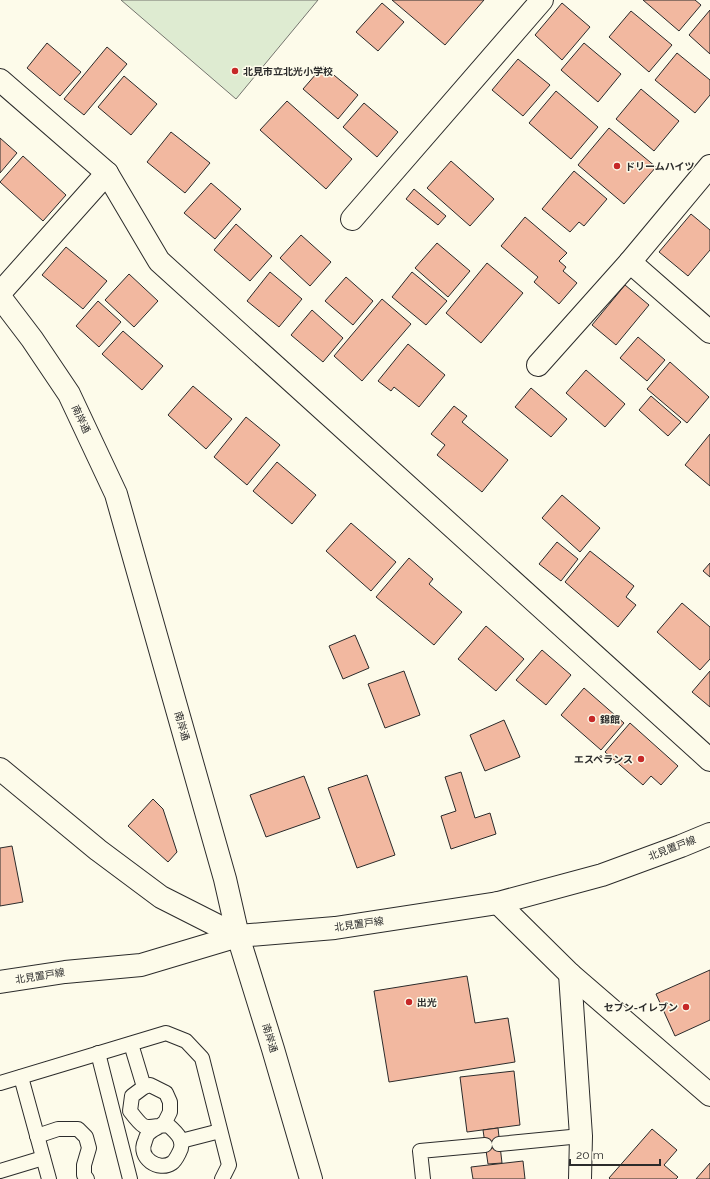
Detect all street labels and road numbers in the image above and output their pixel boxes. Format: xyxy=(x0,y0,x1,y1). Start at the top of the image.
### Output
street label: 南岸通 xyxy=(70,403,92,435)
street label: 南岸通 xyxy=(173,710,191,742)
street label: 北見置戸線 xyxy=(647,834,697,862)
street label: 北見置戸線 xyxy=(333,915,385,933)
street label: 北見置戸線 xyxy=(14,967,66,985)
street label: 南岸通 xyxy=(260,1022,280,1054)

